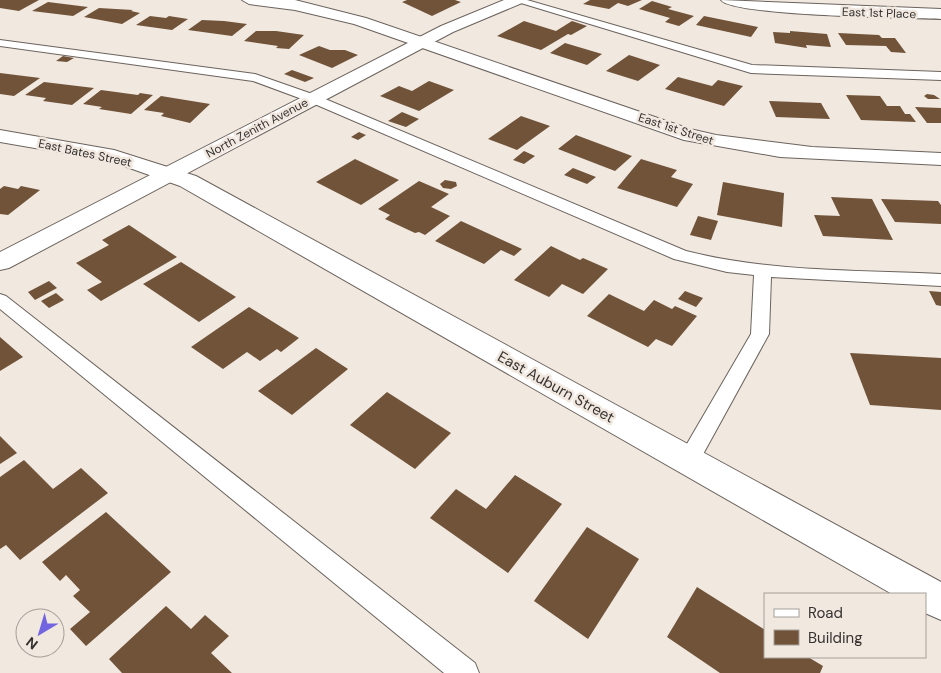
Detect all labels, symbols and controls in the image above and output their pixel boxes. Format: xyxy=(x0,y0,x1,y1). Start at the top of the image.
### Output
street label: East 1st Place xyxy=(842,4,917,22)
street label: North Zenith Avenue xyxy=(203,94,311,162)
street label: East 1st Street xyxy=(636,109,716,149)
street label: East Bates Street xyxy=(37,135,133,171)
street label: East Auburn Street xyxy=(494,347,618,427)
legend xyxy=(764,593,926,658)
text: Road xyxy=(808,603,843,623)
north arrow xyxy=(15,608,65,658)
text: Building xyxy=(808,628,863,648)
text: N xyxy=(22,633,42,653)

